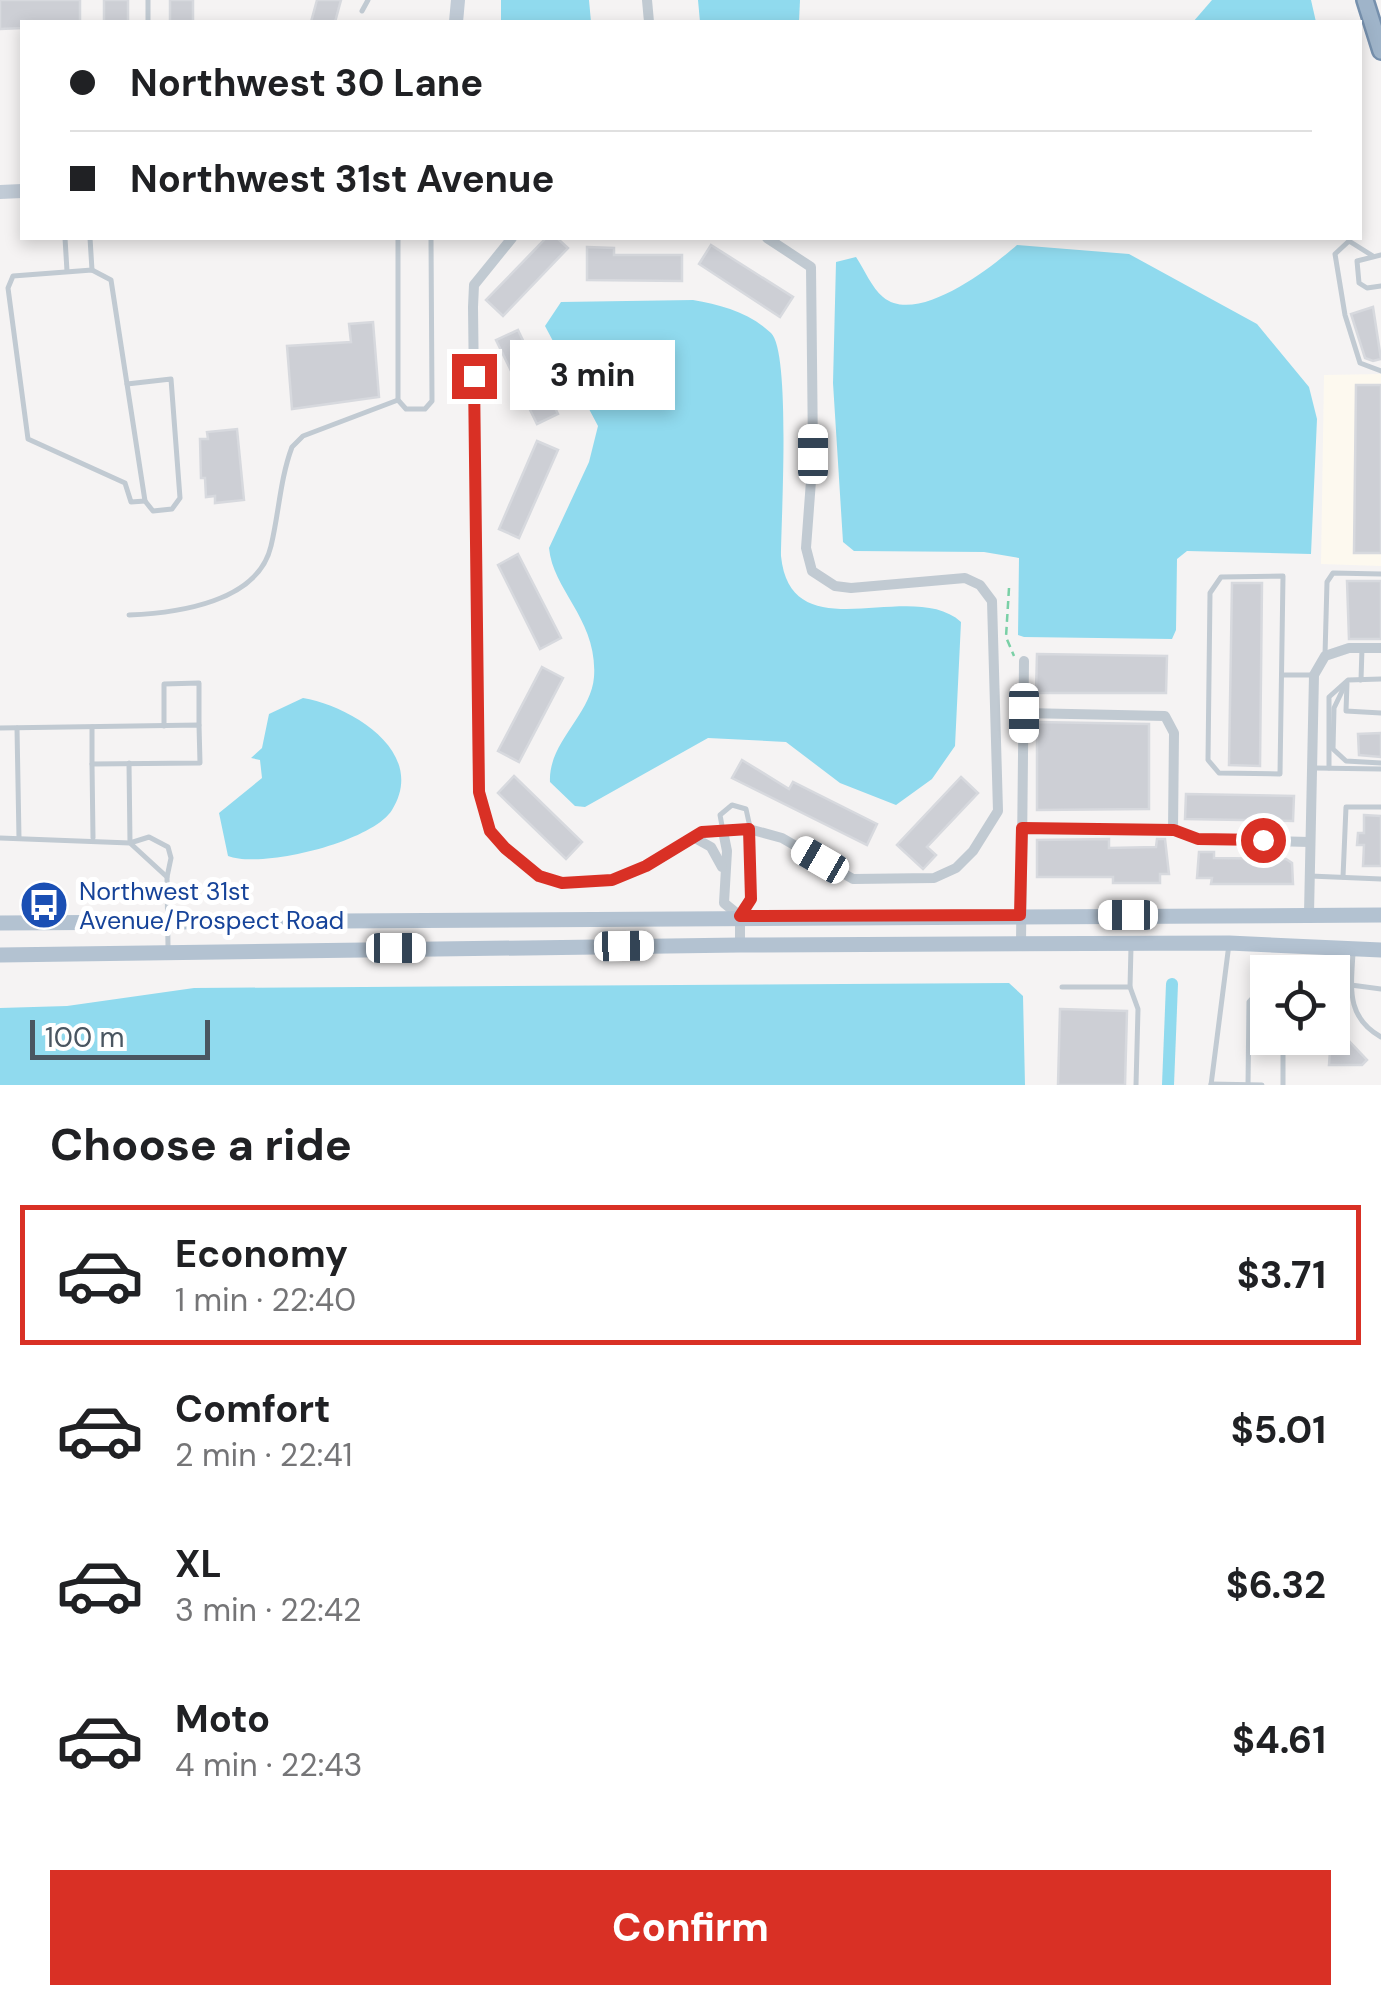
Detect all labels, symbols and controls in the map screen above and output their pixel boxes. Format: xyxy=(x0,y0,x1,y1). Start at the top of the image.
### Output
text: Northwest 30 Lane xyxy=(130,58,483,108)
text: Northwest 31st Avenue xyxy=(130,154,554,204)
callout: 3 min xyxy=(509,341,674,411)
route end xyxy=(452,354,497,399)
text: 3 min xyxy=(550,354,635,396)
car xyxy=(798,424,828,484)
car xyxy=(1009,683,1039,743)
route start xyxy=(1241,818,1286,863)
car xyxy=(787,832,853,888)
place label: Northwest 31st Avenue/Prospect Road xyxy=(79,875,344,937)
bus stop icon: Northwest 31st Avenue/Prospect Road xyxy=(18,879,70,931)
car xyxy=(1098,900,1158,930)
car xyxy=(594,930,654,962)
car xyxy=(366,933,426,963)
map controls xyxy=(1250,955,1350,1055)
button: locate xyxy=(1250,955,1350,1055)
scale bar xyxy=(30,1015,210,1060)
text: 100 m xyxy=(45,1019,124,1056)
text: Choose a ride xyxy=(50,1115,352,1174)
text: Economy xyxy=(175,1229,348,1279)
icon: car xyxy=(55,1230,145,1320)
text: $3.71 xyxy=(1237,1250,1326,1300)
text: 1 min · 22:40 xyxy=(175,1279,356,1321)
text: Comfort xyxy=(175,1384,331,1434)
icon: car xyxy=(55,1385,145,1475)
text: $5.01 xyxy=(1231,1405,1326,1455)
text: 2 min · 22:41 xyxy=(175,1434,353,1476)
text: XL xyxy=(175,1539,222,1589)
icon: car xyxy=(55,1540,145,1630)
text: $6.32 xyxy=(1226,1560,1326,1610)
text: 3 min · 22:42 xyxy=(175,1589,362,1631)
text: Moto xyxy=(175,1694,270,1744)
icon: car xyxy=(55,1695,145,1785)
text: $4.61 xyxy=(1232,1715,1326,1765)
text: 4 min · 22:43 xyxy=(175,1744,363,1786)
button: Confirm xyxy=(50,1870,1331,1985)

